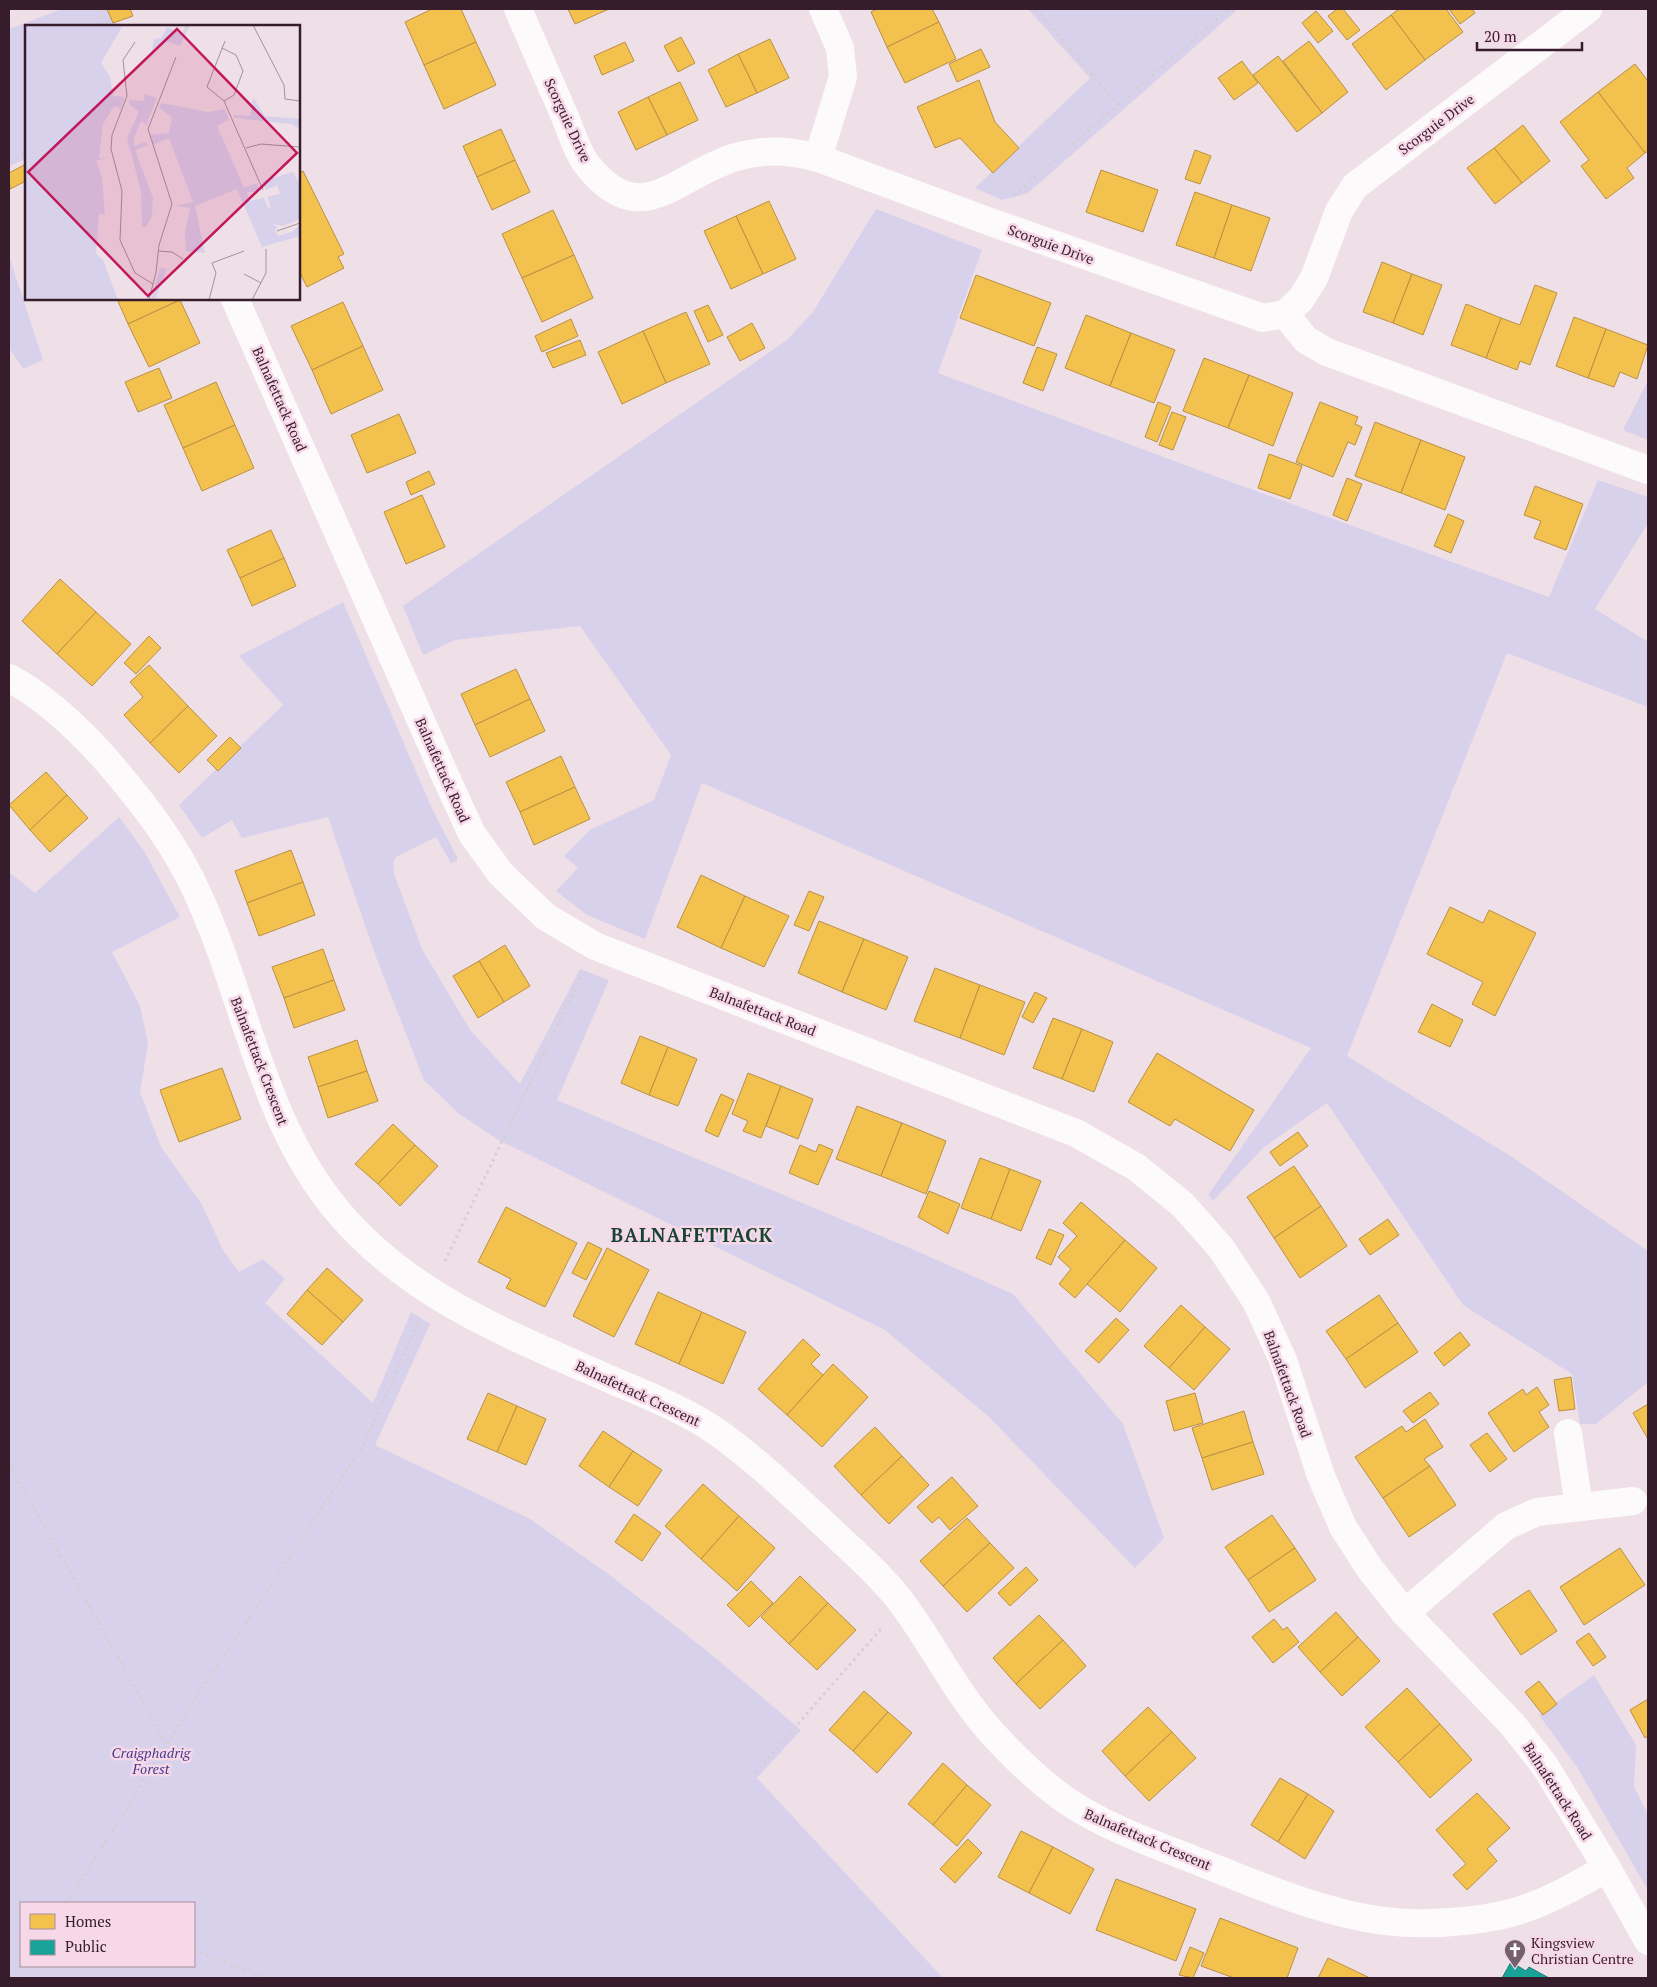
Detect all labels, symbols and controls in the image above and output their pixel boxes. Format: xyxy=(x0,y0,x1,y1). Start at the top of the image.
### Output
scale bar xyxy=(1477,20,1582,52)
inset map xyxy=(25,25,300,300)
text: 20 m xyxy=(1484,26,1517,46)
street label: Scorguie Drive xyxy=(540,75,596,165)
street label: Scorguie Drive xyxy=(1394,89,1478,159)
street label: Scorguie Drive xyxy=(1005,220,1097,268)
street label: Balnafettack Road xyxy=(248,344,312,455)
street label: Balnafettack Road xyxy=(411,715,475,826)
street label: Balnafettack Road xyxy=(707,982,819,1040)
street label: Balnafettack Crescent xyxy=(227,994,293,1129)
district label: BALNAFETTACK xyxy=(611,1222,773,1247)
street label: Balnafettack Road xyxy=(1260,1328,1316,1440)
street label: Balnafettack Crescent xyxy=(572,1356,704,1431)
street label: Balnafettack Road xyxy=(1519,1739,1597,1844)
park label: Craigphadrig Forest xyxy=(112,1743,192,1778)
street label: Balnafettack Crescent xyxy=(1082,1804,1215,1875)
legend xyxy=(20,1902,195,1967)
text: Homes xyxy=(65,1911,111,1931)
place label: Kingsview Christian Centre xyxy=(1531,1933,1634,1968)
text: Public xyxy=(65,1936,107,1956)
church icon: Kingsview Christian Centre xyxy=(1503,1938,1527,1969)

